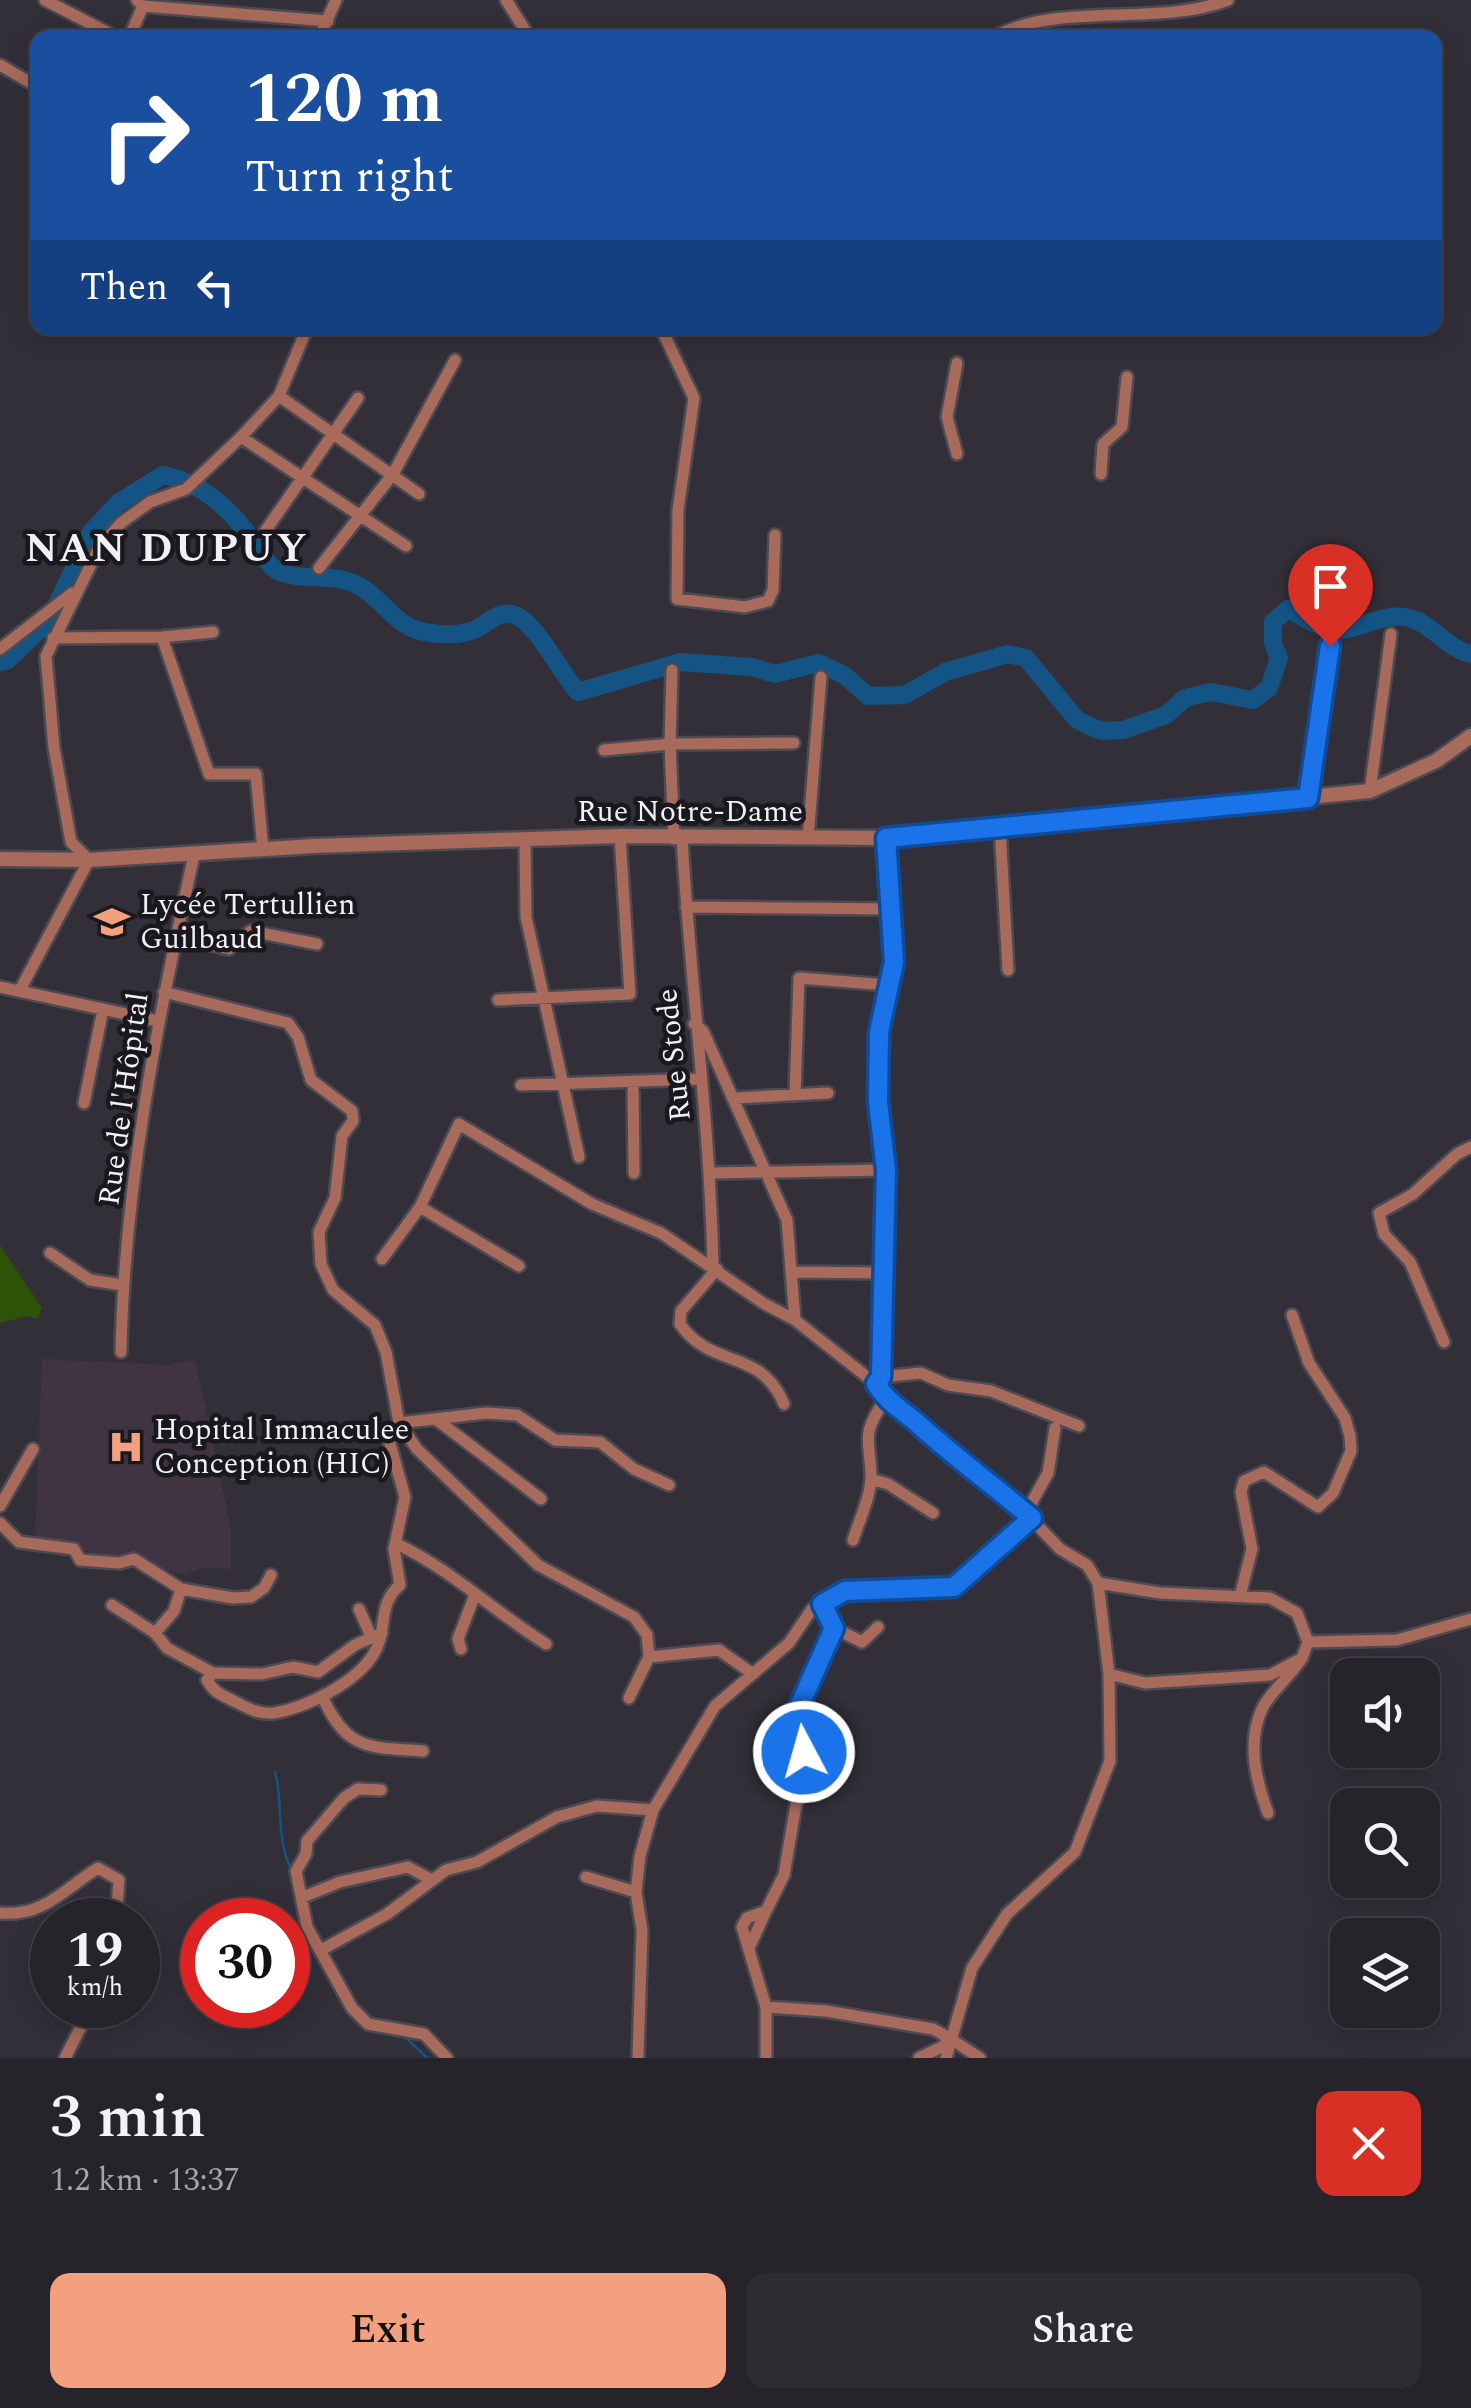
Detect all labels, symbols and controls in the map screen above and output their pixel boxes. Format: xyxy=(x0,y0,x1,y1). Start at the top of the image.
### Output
text: 120 m xyxy=(245,47,443,153)
icon: right xyxy=(80,70,210,200)
text: Turn right xyxy=(245,143,454,212)
text: Then xyxy=(80,259,168,317)
icon: left xyxy=(188,260,243,315)
district label: NAN DUPUY xyxy=(25,519,309,580)
pin xyxy=(1288,544,1373,647)
icon: arrive xyxy=(1303,559,1358,614)
street label: Rue Notre-Dame xyxy=(577,789,803,835)
place label: Lycée Tertullien Guilbaud xyxy=(140,882,356,962)
school or university icon: Lycée Tertullien Guilbaud xyxy=(93,903,131,941)
street label: Rue Stode xyxy=(644,986,704,1124)
street label: Rue de l'Hôpital xyxy=(86,990,162,1208)
place label: Hopital Immaculee Conception (HIC) xyxy=(154,1407,409,1487)
hospital icon: Hopital Immaculee Conception (HIC) xyxy=(107,1428,145,1466)
map controls xyxy=(1330,1658,1440,2028)
button: sound xyxy=(1330,1658,1440,1768)
position arrow xyxy=(752,1700,856,1804)
button: search xyxy=(1330,1788,1440,1898)
speed limit sign: 30 xyxy=(180,1898,310,2028)
text: 19 xyxy=(67,1913,123,1989)
button: layers xyxy=(1330,1918,1440,2028)
text: km/h xyxy=(67,1969,123,2007)
text: 3 min xyxy=(50,2072,206,2164)
button: close xyxy=(1316,2091,1421,2196)
text: 1.2 km · 13:37 xyxy=(50,2156,239,2205)
button: Exit xyxy=(50,2273,726,2388)
button: Share xyxy=(746,2273,1421,2388)

